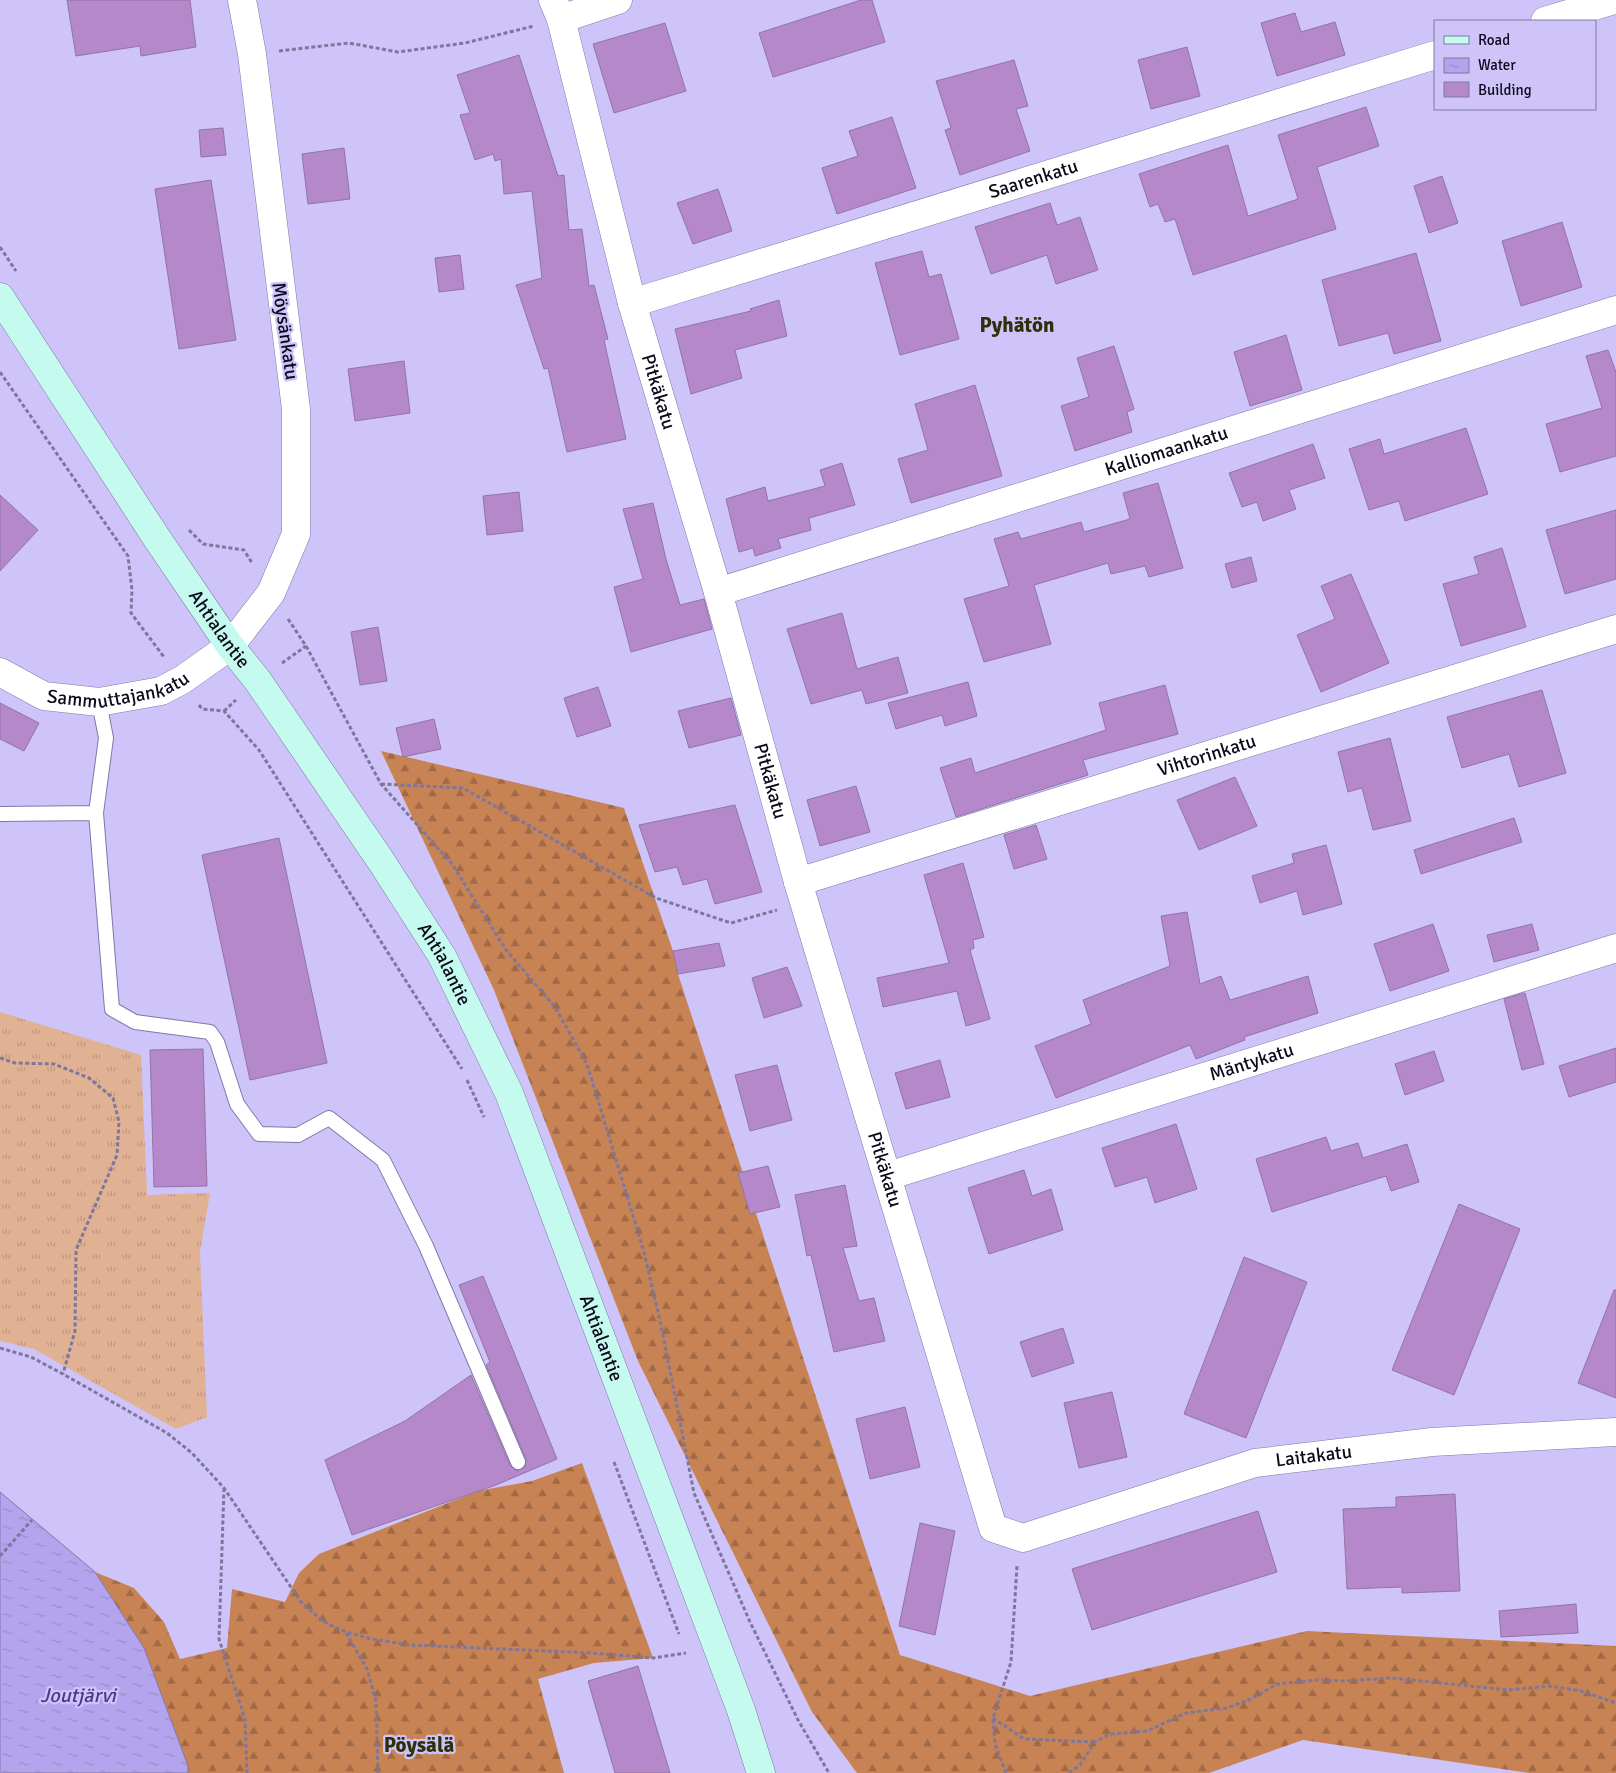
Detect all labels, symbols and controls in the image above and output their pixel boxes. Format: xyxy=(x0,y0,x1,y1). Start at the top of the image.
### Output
legend xyxy=(1434,20,1596,110)
text: Road xyxy=(1478,31,1510,49)
text: Water xyxy=(1478,56,1516,74)
text: Building xyxy=(1478,81,1532,99)
street label: Saarenkatu xyxy=(986,154,1081,204)
street label: Möysänkatu xyxy=(266,281,304,381)
district label: Pyhätön xyxy=(980,312,1054,338)
street label: Pitkäkatu xyxy=(636,351,681,432)
street label: Kalliomaankatu xyxy=(1102,421,1231,482)
street label: Ahtialantie xyxy=(183,585,255,673)
street label: Sammuttajankatu xyxy=(46,666,194,714)
street label: Vihtorinkatu xyxy=(1155,729,1259,782)
street label: Pitkäkatu xyxy=(748,740,792,822)
street label: Ahtialantie xyxy=(412,918,476,1009)
street label: Mäntykatu xyxy=(1206,1038,1297,1087)
street label: Pitkäkatu xyxy=(862,1129,907,1210)
street label: Ahtialantie xyxy=(574,1291,628,1385)
street label: Laitakatu xyxy=(1274,1440,1353,1472)
water label: Joutjärvi xyxy=(40,1683,117,1708)
district label: Pöysälä xyxy=(384,1732,455,1758)

